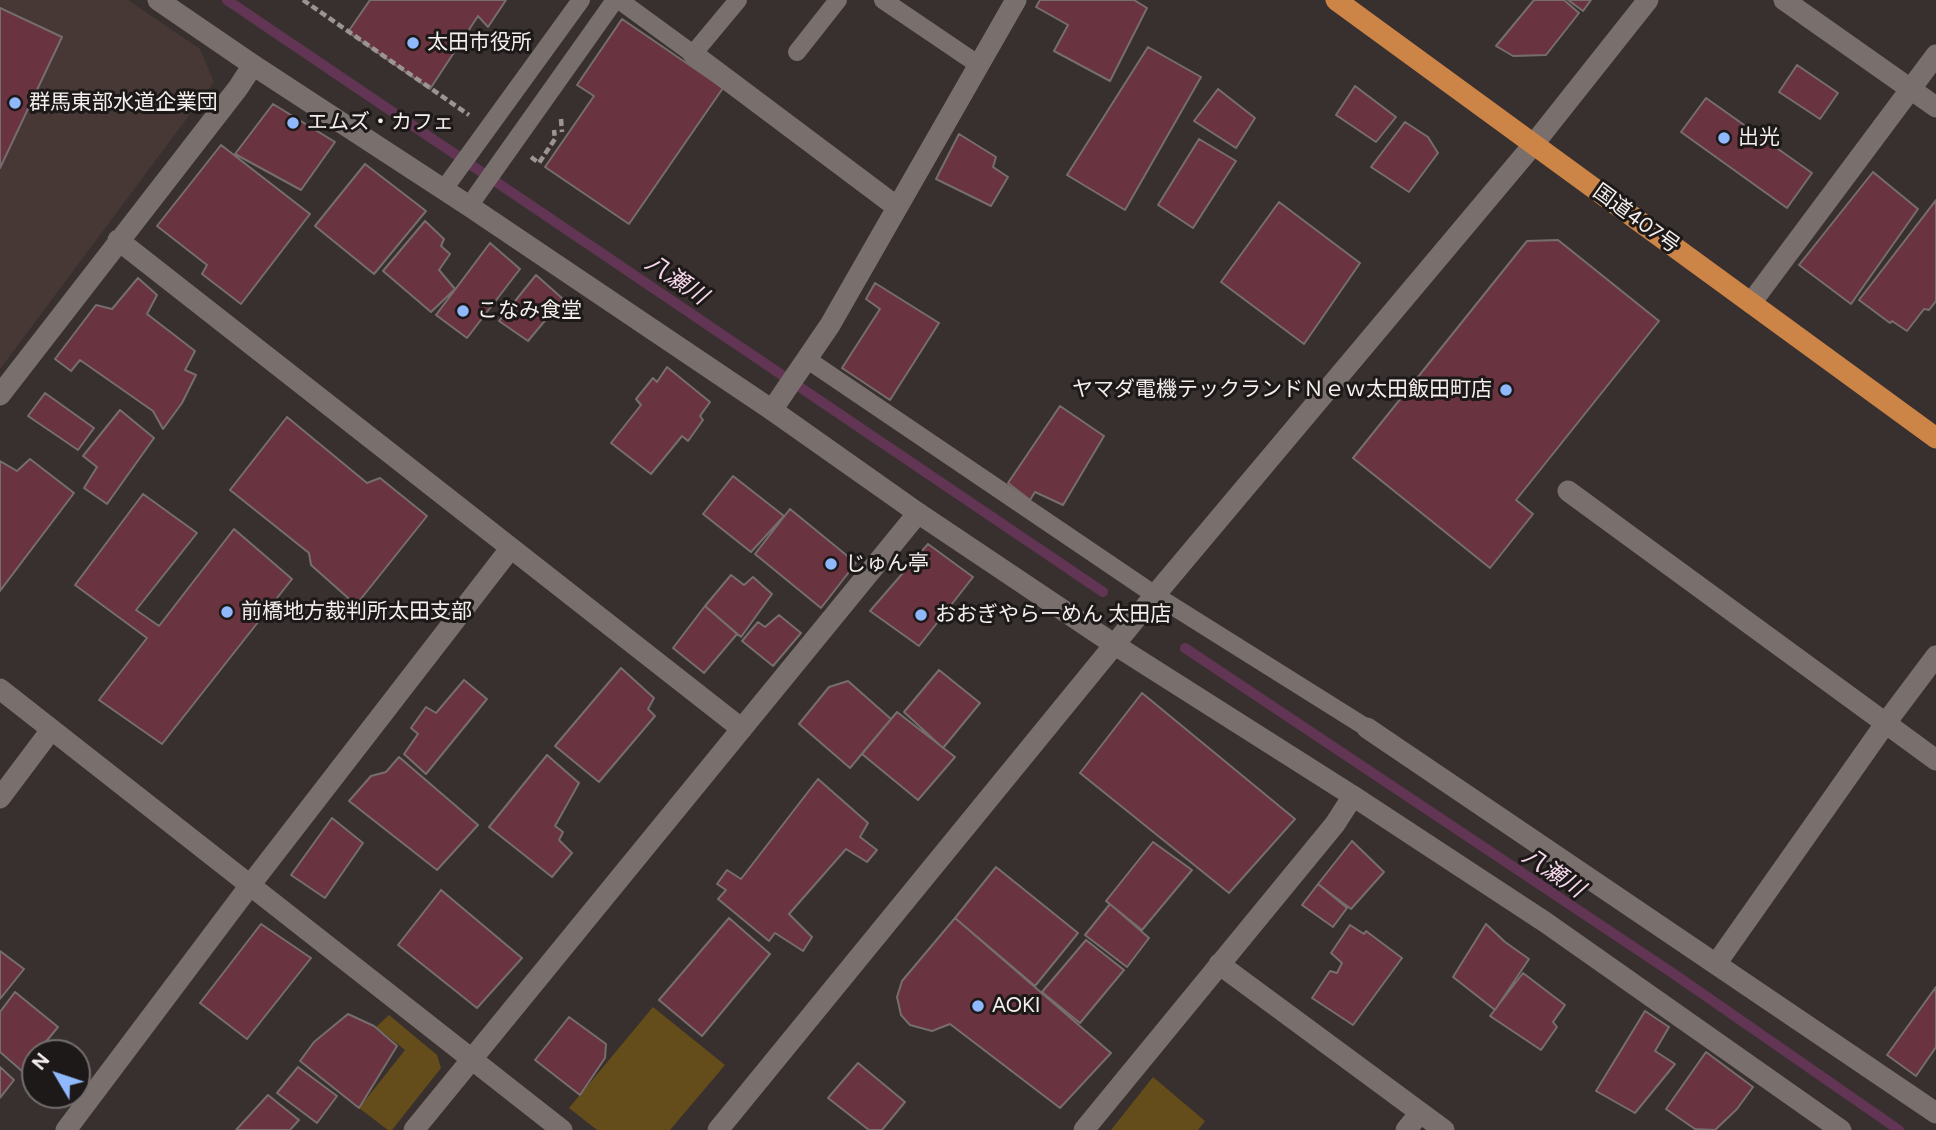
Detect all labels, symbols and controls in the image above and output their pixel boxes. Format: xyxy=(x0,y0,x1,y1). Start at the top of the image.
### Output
place label: 太田市役所 xyxy=(427,30,532,56)
marker: 太田市役所 xyxy=(405,35,421,51)
place label: 群馬東部水道企業団 xyxy=(29,90,218,116)
marker: 群馬東部水道企業団 xyxy=(7,95,23,111)
place label: エムズ・カフェ xyxy=(307,110,454,136)
marker: エムズ・カフェ xyxy=(285,115,301,131)
place label: 出光 xyxy=(1738,125,1780,151)
marker: 出光 xyxy=(1716,130,1732,146)
street label: 国道407号 xyxy=(1588,179,1684,259)
water label: 八瀬川 xyxy=(640,249,712,311)
place label: こなみ食堂 xyxy=(477,298,582,324)
marker: こなみ食堂 xyxy=(455,303,471,319)
place label: ヤマダ電機テックランドＮｅｗ太田飯田町店 xyxy=(1072,377,1492,403)
marker: ヤマダ電機テックランドＮｅｗ太田飯田町店 xyxy=(1498,382,1514,398)
place label: じゅん亭 xyxy=(845,551,929,577)
marker: じゅん亭 xyxy=(823,556,839,572)
place label: 前橋地方裁判所太田支部 xyxy=(241,599,472,625)
place label: おおぎやらーめん 太田店 xyxy=(935,602,1171,628)
marker: 前橋地方裁判所太田支部 xyxy=(219,604,235,620)
marker: おおぎやらーめん 太田店 xyxy=(913,607,929,623)
water label: 八瀬川 xyxy=(1517,842,1589,904)
place label: AOKI xyxy=(992,993,1041,1019)
marker: AOKI xyxy=(970,998,986,1014)
north arrow xyxy=(21,1039,91,1109)
text: N xyxy=(27,1049,54,1075)

